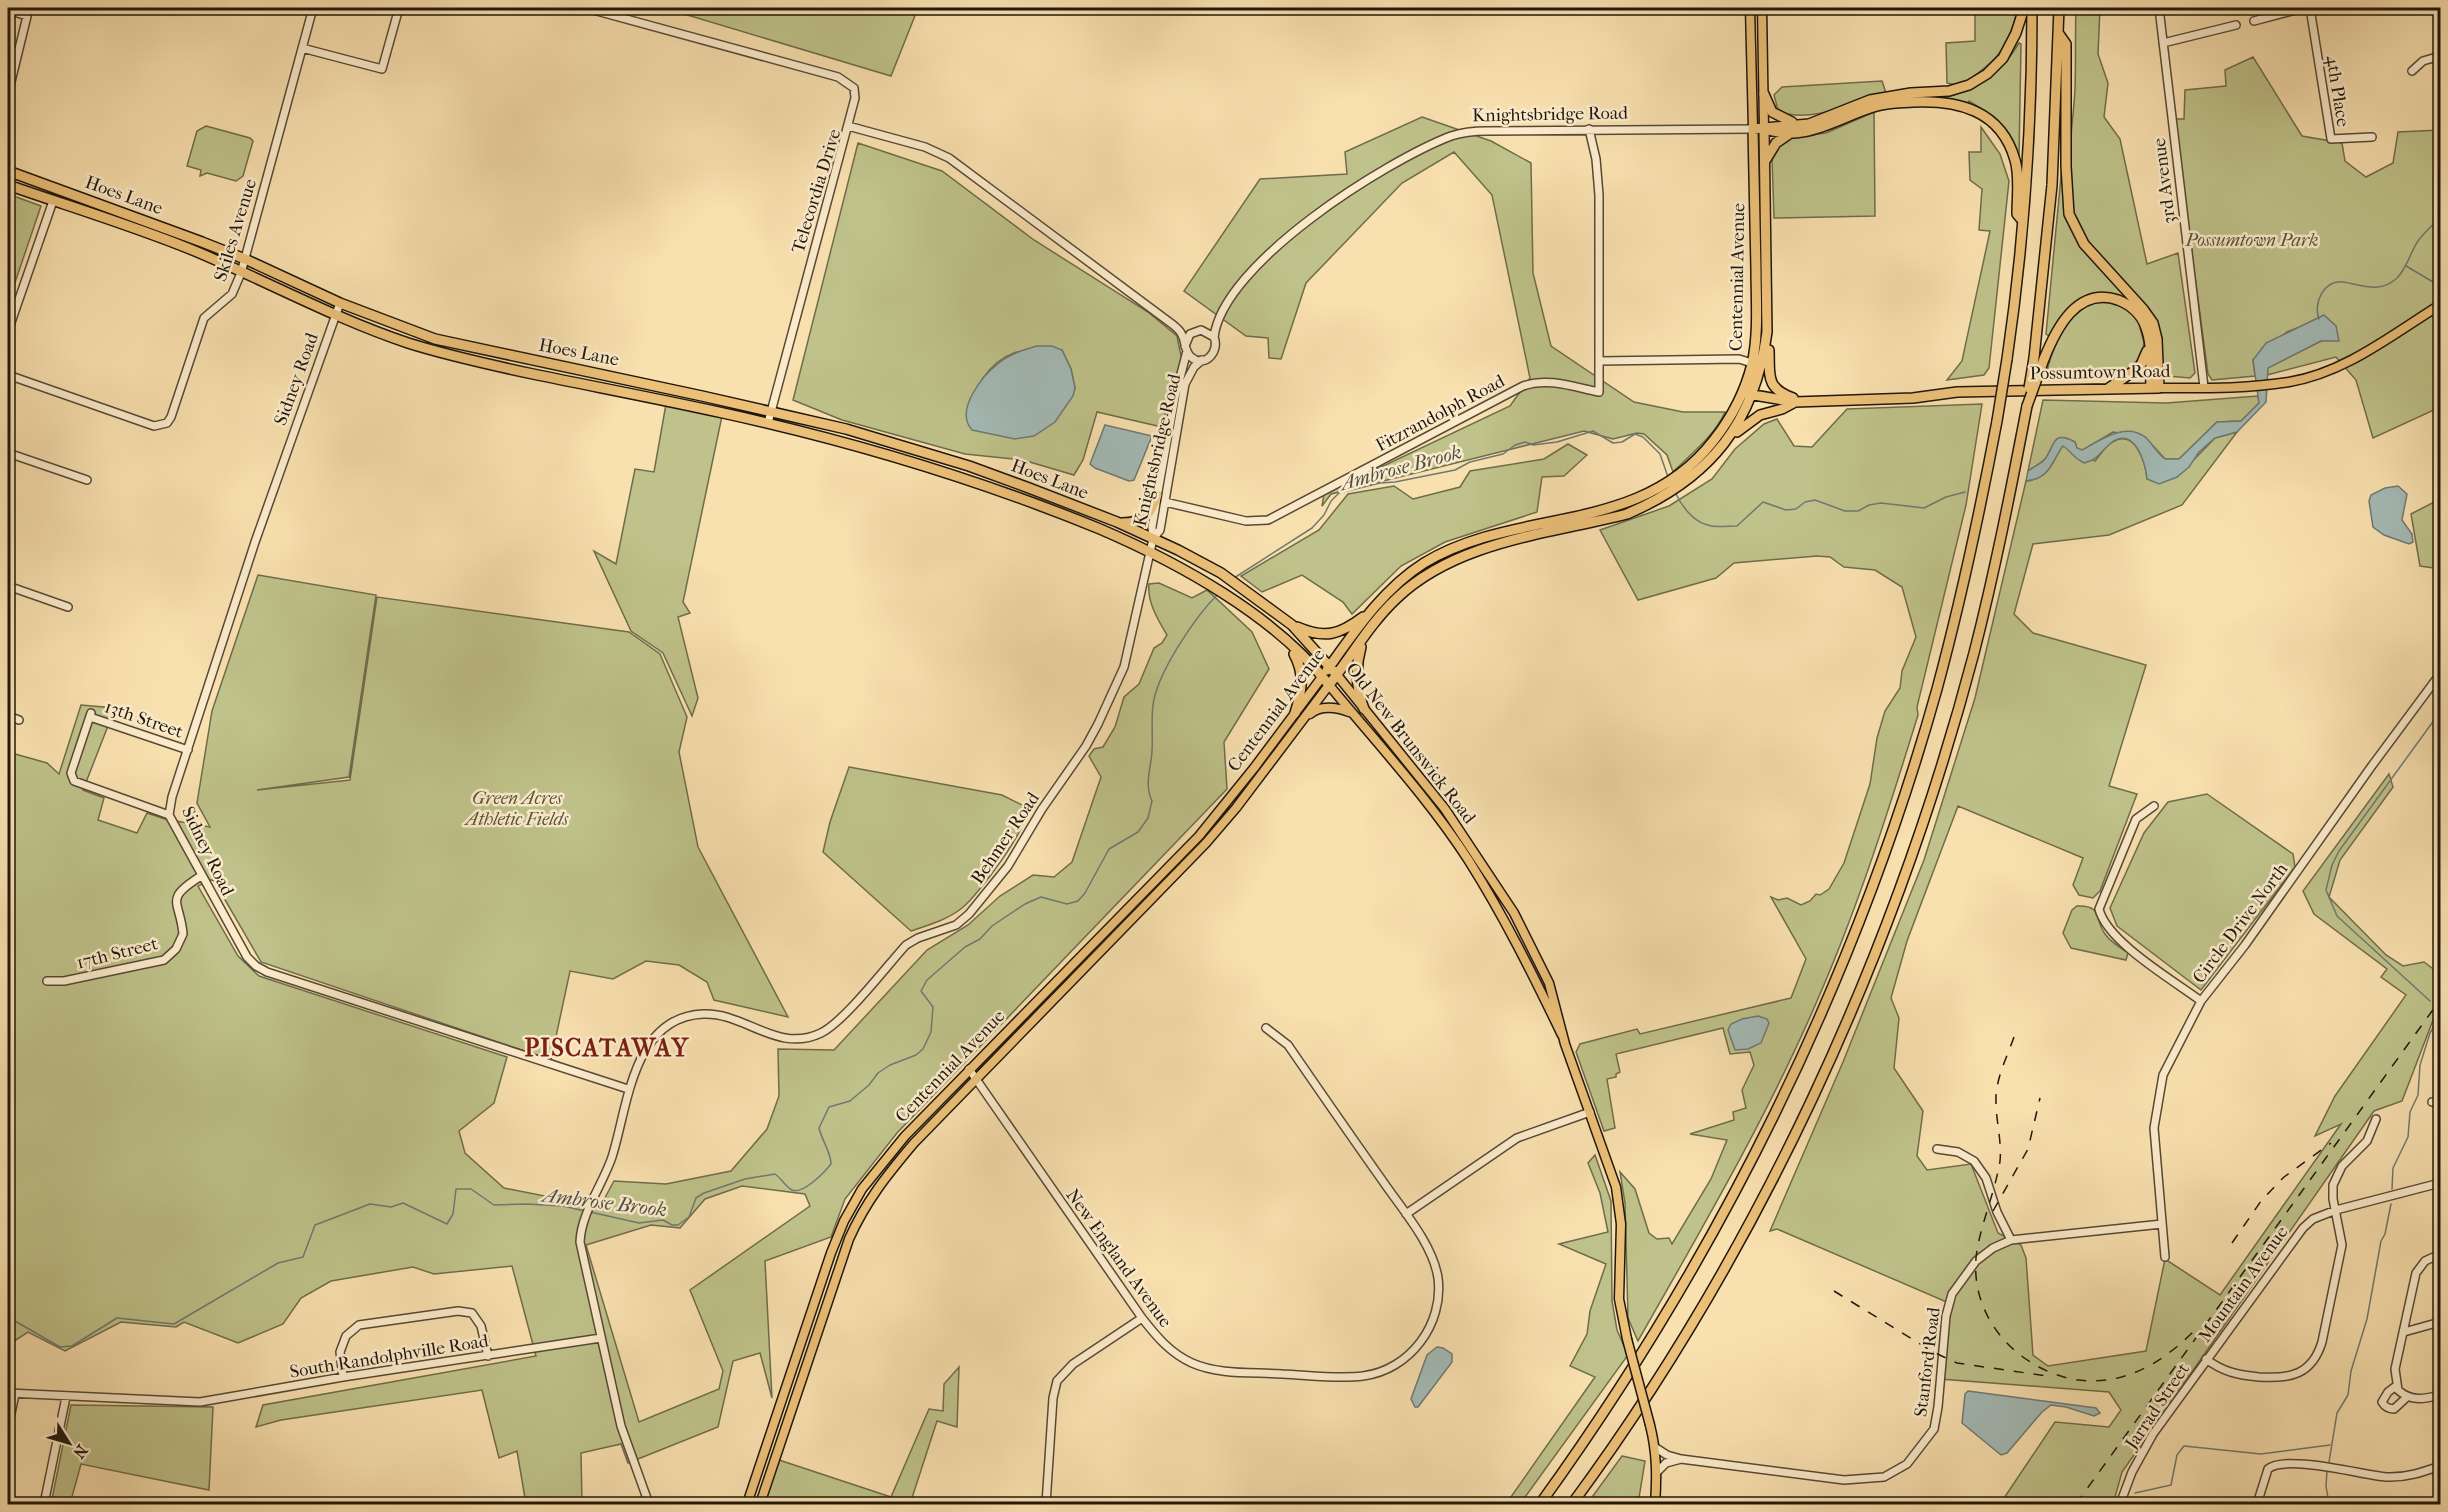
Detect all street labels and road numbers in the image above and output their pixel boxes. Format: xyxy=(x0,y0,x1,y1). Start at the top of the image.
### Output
street label: 4th Place xyxy=(2322,54,2354,128)
street label: Knightsbridge Road xyxy=(1472,103,1628,126)
street label: Telecordia Drive xyxy=(788,126,845,256)
street label: 3rd Avenue xyxy=(2149,137,2180,225)
street label: Hoes Lane xyxy=(82,172,166,219)
street label: Skiles Avenue xyxy=(210,176,261,284)
street label: Centennial Avenue xyxy=(1726,203,1749,351)
street label: Sidney Road xyxy=(270,330,323,428)
street label: Hoes Lane xyxy=(537,334,621,371)
street label: Possumtown Road xyxy=(2029,361,2171,384)
street label: Fitzrandolph Road xyxy=(1372,371,1508,456)
street label: Knightsbridge Road xyxy=(1130,372,1185,528)
street label: Hoes Lane xyxy=(1008,455,1092,504)
street label: Centennial Avenue xyxy=(1223,645,1329,776)
street label: Old New Brunswick Road xyxy=(1341,659,1480,828)
street label: 13th Street xyxy=(102,696,186,743)
street label: Behmer Road xyxy=(967,788,1044,888)
street label: Sidney Road xyxy=(177,803,238,899)
street label: Circle Drive North xyxy=(2188,859,2292,987)
street label: 17th Street xyxy=(74,933,160,974)
street label: Centennial Avenue xyxy=(891,1006,1009,1127)
street label: New England Avenue xyxy=(1061,1185,1176,1332)
street label: Mountain Avenue xyxy=(2194,1222,2293,1346)
street label: Stanford Road xyxy=(1910,1306,1945,1418)
street label: South Randolphville Road xyxy=(288,1330,490,1383)
street label: Jarrad Street xyxy=(2120,1359,2194,1455)

